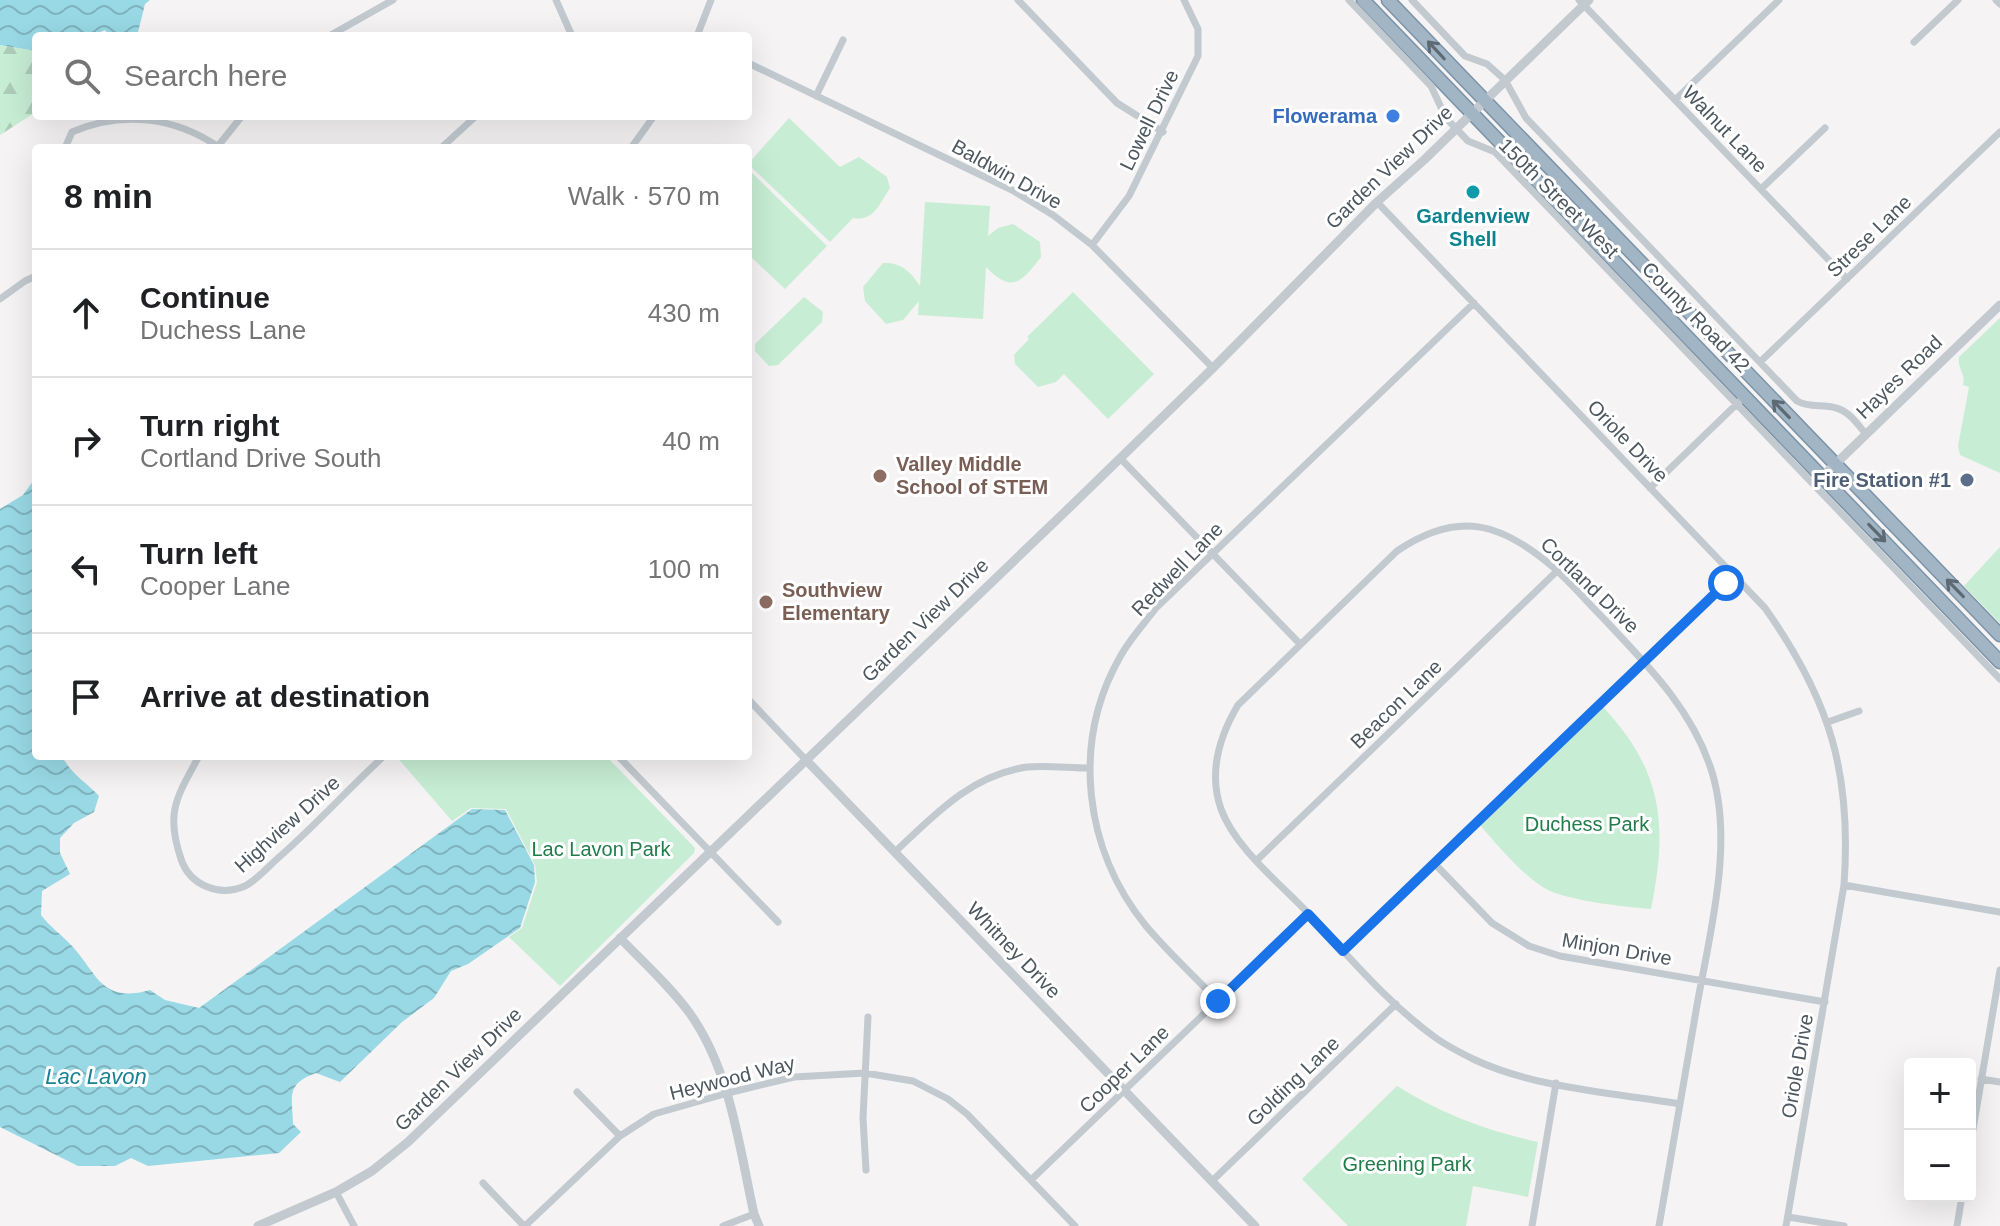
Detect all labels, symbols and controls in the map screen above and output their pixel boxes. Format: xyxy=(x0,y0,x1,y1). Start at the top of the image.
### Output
search box xyxy=(32,32,752,120)
one-way arrow xyxy=(1427,41,1445,61)
icon: search xyxy=(60,54,104,98)
text: Search here xyxy=(124,59,287,92)
street label: Lowell Drive xyxy=(1115,66,1183,174)
street label: Walnut Lane xyxy=(1678,81,1772,177)
street label: Garden View Drive xyxy=(1321,101,1457,233)
place label: Flowerama xyxy=(1273,105,1378,127)
marker: Flowerama xyxy=(1384,107,1402,125)
street label: 150th Street West xyxy=(1495,134,1624,263)
street label: Baldwin Drive xyxy=(948,135,1066,213)
text: 8 min xyxy=(64,177,153,215)
text: Walk · 570 m xyxy=(568,181,720,211)
marker: Gardenview Shell xyxy=(1464,183,1482,201)
street label: Strese Lane xyxy=(1823,191,1915,281)
place label: Gardenview Shell xyxy=(1416,205,1530,250)
street label: County Road 42 xyxy=(1638,257,1754,377)
text: Continue xyxy=(140,281,270,314)
icon: ahead xyxy=(64,291,108,335)
text: 430 m xyxy=(648,298,720,328)
text: Duchess Lane xyxy=(140,315,306,345)
street label: Hayes Road xyxy=(1852,331,1946,423)
street label: Oriole Drive xyxy=(1583,395,1673,487)
one-way arrow xyxy=(1772,400,1791,419)
text: Turn right xyxy=(140,409,279,442)
icon: right xyxy=(64,419,108,463)
text: 40 m xyxy=(662,426,720,456)
text: Cortland Drive South xyxy=(140,443,381,473)
place label: Valley Middle School of STEM xyxy=(896,453,1048,498)
marker: Valley Middle School of STEM xyxy=(871,467,889,485)
place label: Fire Station #1 xyxy=(1813,469,1951,491)
marker: Fire Station #1 xyxy=(1958,471,1976,489)
street label: Redwell Lane xyxy=(1127,518,1227,620)
one-way arrow xyxy=(1867,523,1886,542)
street label: Cortland Drive xyxy=(1536,533,1644,637)
text: Turn left xyxy=(140,537,258,570)
icon: left xyxy=(64,547,108,591)
text: 100 m xyxy=(648,554,720,584)
street label: Garden View Drive xyxy=(857,554,993,686)
route start xyxy=(1708,565,1744,601)
text: Cooper Lane xyxy=(140,571,290,601)
place label: Southview Elementary xyxy=(782,579,891,624)
one-way arrow xyxy=(1946,579,1965,598)
marker: Southview Elementary xyxy=(757,593,775,611)
street label: Beacon Lane xyxy=(1346,655,1446,753)
icon: arrive xyxy=(64,675,108,719)
text: Arrive at destination xyxy=(140,680,430,713)
street label: Highview Drive xyxy=(230,771,344,877)
park label: Duchess Park xyxy=(1525,813,1650,835)
park label: Lac Lavon Park xyxy=(532,838,671,860)
street label: Whitney Drive xyxy=(963,898,1065,1002)
street label: Minjon Drive xyxy=(1560,929,1674,969)
route end xyxy=(1200,983,1236,1019)
street label: Garden View Drive xyxy=(390,1003,526,1135)
street label: Oriole Drive xyxy=(1777,1012,1817,1120)
street label: Cooper Lane xyxy=(1075,1021,1173,1117)
street label: Golding Lane xyxy=(1243,1032,1343,1130)
street label: Heywood Way xyxy=(667,1052,797,1104)
map controls xyxy=(1904,1058,1976,1202)
button: + xyxy=(1904,1058,1976,1130)
water label: Lac Lavon xyxy=(45,1064,147,1089)
button: − xyxy=(1904,1130,1976,1202)
park label: Greening Park xyxy=(1343,1153,1472,1175)

